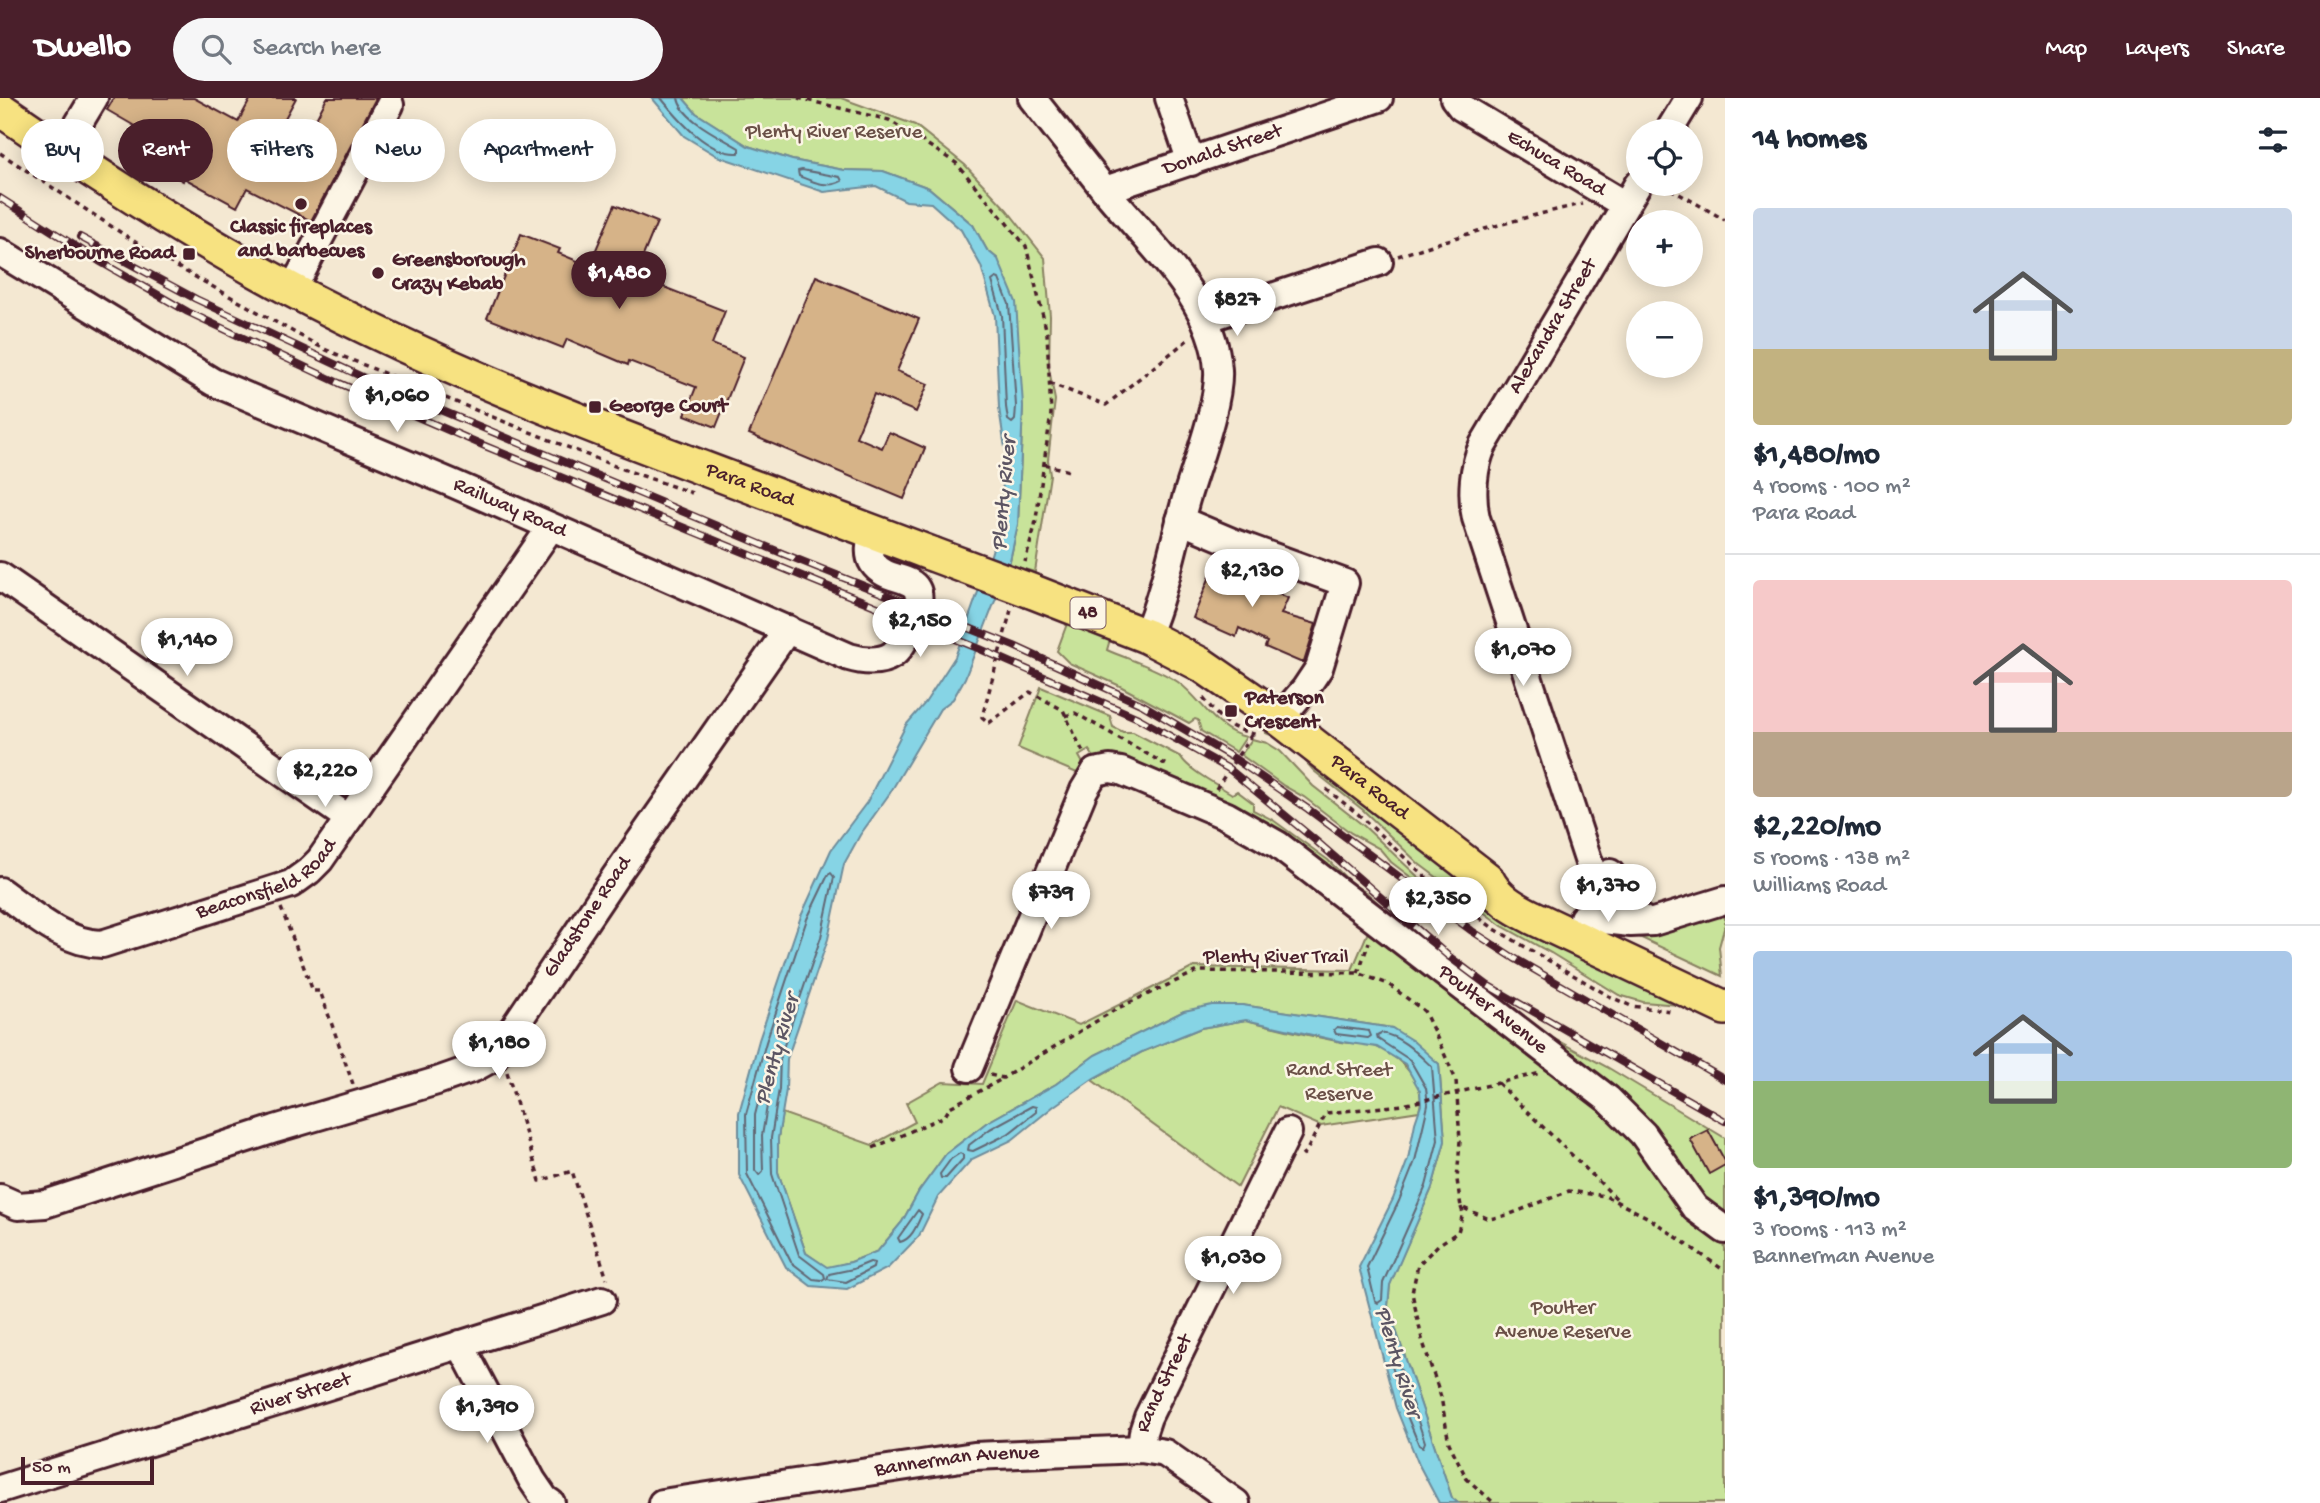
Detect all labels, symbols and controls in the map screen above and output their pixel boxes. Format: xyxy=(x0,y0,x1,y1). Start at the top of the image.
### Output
search box xyxy=(173,18,663,81)
text: Dwello xyxy=(35,30,131,68)
icon: search xyxy=(197,30,235,68)
text: Search here xyxy=(253,34,381,65)
text: Map xyxy=(2045,35,2087,64)
text: Layers xyxy=(2125,35,2189,64)
text: Share xyxy=(2227,35,2285,64)
street label: Donald Street xyxy=(1158,118,1288,183)
chip: Buy xyxy=(21,119,104,182)
chip: Rent xyxy=(118,119,213,182)
chip: Filters xyxy=(227,119,337,182)
chip: New xyxy=(351,119,445,182)
chip: Apartment xyxy=(459,119,616,182)
map controls xyxy=(1626,119,1703,378)
button: locate xyxy=(1626,119,1703,196)
park label: Plenty River Reserve xyxy=(745,121,924,146)
icon: filters xyxy=(2254,121,2292,159)
text: 14 homes xyxy=(1753,123,1866,158)
street label: Echuca Road xyxy=(1502,125,1611,204)
marker: Classic fireplaces and barbecues xyxy=(293,196,309,212)
button: + xyxy=(1626,210,1703,287)
place label: Classic fireplaces and barbecues xyxy=(229,216,373,265)
place label: Sherbourne Road xyxy=(25,242,178,267)
marker: Sherbourne Road xyxy=(181,246,197,262)
place label: Greensborough Crazy Kebab xyxy=(391,249,526,298)
pin: $1,480 xyxy=(562,252,676,311)
street label: Alexandra Street xyxy=(1504,252,1604,399)
icon: home xyxy=(1960,253,2086,379)
text: $1,480 xyxy=(587,260,651,287)
marker: Greensborough Crazy Kebab xyxy=(370,265,386,281)
pin: $827 xyxy=(1196,278,1278,338)
text: $827 xyxy=(1214,287,1260,314)
button: − xyxy=(1626,301,1703,378)
pin: $1,060 xyxy=(340,374,454,434)
text: $1,060 xyxy=(365,383,429,410)
place label: George Court xyxy=(609,395,730,420)
marker: George Court xyxy=(587,399,603,415)
water label: Plenty River xyxy=(987,431,1024,552)
text: $1,480/mo xyxy=(1753,439,1880,474)
street label: Para Road xyxy=(701,457,799,514)
street label: Railway Road xyxy=(449,473,572,545)
text: 4 rooms · 100 m² xyxy=(1753,474,1911,501)
text: Para Road xyxy=(1753,501,1855,528)
pin: $2,130 xyxy=(1195,550,1309,609)
text: $2,130 xyxy=(1220,558,1284,585)
road number: 48 xyxy=(1070,598,1106,628)
pin: $2,150 xyxy=(863,600,977,659)
text: $2,150 xyxy=(888,608,952,635)
pin: $1,140 xyxy=(130,618,244,678)
icon: home xyxy=(1960,625,2086,751)
text: $1,140 xyxy=(157,627,217,654)
pin: $1,070 xyxy=(1466,628,1580,688)
text: $1,070 xyxy=(1491,637,1555,664)
place label: Paterson Crescent xyxy=(1244,687,1325,736)
marker: Paterson Crescent xyxy=(1223,703,1239,719)
street label: Para Road xyxy=(1324,749,1415,827)
pin: $2,220 xyxy=(268,750,382,809)
text: $2,220 xyxy=(293,758,357,785)
text: $2,220/mo xyxy=(1753,811,1881,846)
street label: Beaconsfield Road xyxy=(192,833,344,926)
text: 5 rooms · 138 m² xyxy=(1753,846,1910,873)
street label: Gladstone Road xyxy=(538,851,639,983)
pin: $1,370 xyxy=(1551,864,1665,924)
pin: $739 xyxy=(1010,872,1092,931)
text: $1,370 xyxy=(1576,873,1640,900)
text: Williams Road xyxy=(1753,873,1886,900)
pin: $2,350 xyxy=(1381,878,1495,937)
text: $739 xyxy=(1028,880,1074,907)
text: $2,350 xyxy=(1405,886,1471,913)
street label: Plenty River Trail xyxy=(1202,946,1349,971)
street label: Poulter Avenue xyxy=(1432,959,1553,1061)
water label: Plenty River xyxy=(749,987,808,1108)
icon: home xyxy=(1960,996,2086,1122)
pin: $1,180 xyxy=(442,1021,556,1081)
text: $1,180 xyxy=(468,1030,530,1057)
park label: Rand Street Reserve xyxy=(1286,1059,1394,1108)
text: $1,390/mo xyxy=(1753,1182,1880,1217)
text: 3 rooms · 113 m² xyxy=(1753,1217,1907,1244)
pin: $1,030 xyxy=(1176,1236,1290,1296)
text: Bannerman Avenue xyxy=(1753,1244,1934,1271)
text: $1,030 xyxy=(1201,1245,1265,1272)
park label: Poulter Avenue Reserve xyxy=(1495,1297,1632,1346)
water label: Plenty River xyxy=(1367,1304,1428,1425)
street label: Rand Street xyxy=(1131,1328,1200,1436)
street label: River Street xyxy=(247,1366,356,1422)
pin: $1,390 xyxy=(430,1386,544,1445)
text: $1,390 xyxy=(455,1394,519,1421)
street label: Bannerman Avenue xyxy=(872,1441,1041,1483)
scale bar xyxy=(21,1454,154,1486)
text: 50 m xyxy=(32,1457,71,1480)

